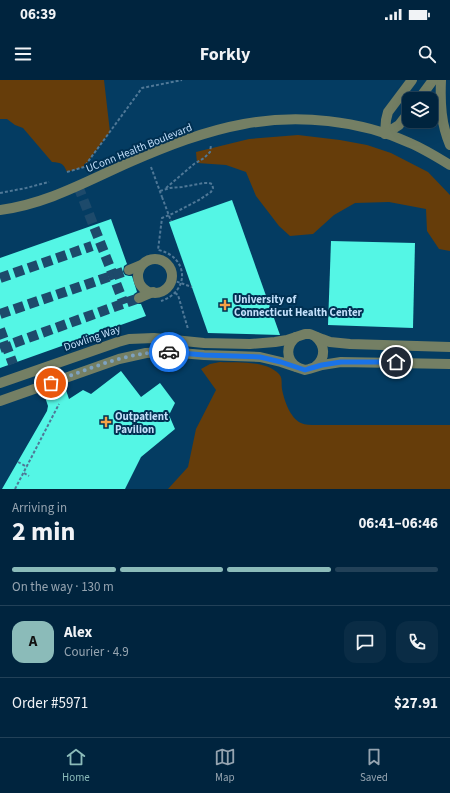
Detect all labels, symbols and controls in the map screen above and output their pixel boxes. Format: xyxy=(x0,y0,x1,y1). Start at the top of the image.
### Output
text: 06:39 xyxy=(20,4,56,25)
text: Forkly xyxy=(200,42,250,67)
icon: menu xyxy=(12,43,34,65)
icon: search xyxy=(416,43,438,65)
map controls xyxy=(402,92,438,128)
button: layers xyxy=(402,92,438,128)
street label: UConn Health Boulevard xyxy=(84,120,194,176)
place label: University of Connecticut Health Center xyxy=(234,292,363,320)
marker: University of Connecticut Health Center xyxy=(219,299,231,311)
street label: Dowling Way xyxy=(62,321,122,355)
courier xyxy=(149,332,189,372)
icon: car xyxy=(158,341,180,363)
pin xyxy=(379,345,413,379)
icon: home xyxy=(385,351,407,373)
pin xyxy=(34,366,68,400)
icon: bag xyxy=(40,372,62,394)
place label: Outpatient Pavilion xyxy=(115,409,169,437)
marker: Outpatient Pavilion xyxy=(100,416,112,428)
text: Arriving in xyxy=(12,499,67,517)
text: 2 min xyxy=(12,513,75,550)
text: 06:41–06:46 xyxy=(358,513,438,534)
text: On the way · 130 m xyxy=(12,578,114,596)
button: chat xyxy=(344,621,386,663)
button: phone xyxy=(396,621,438,663)
text: Alex xyxy=(64,622,92,643)
text: A xyxy=(29,631,37,652)
text: Courier · 4.9 xyxy=(64,643,129,661)
text: Order #5971 xyxy=(12,693,88,714)
text: $27.91 xyxy=(394,693,438,714)
tab: Home xyxy=(62,746,90,785)
tab: Map xyxy=(214,746,236,785)
tab: Saved xyxy=(360,746,388,785)

